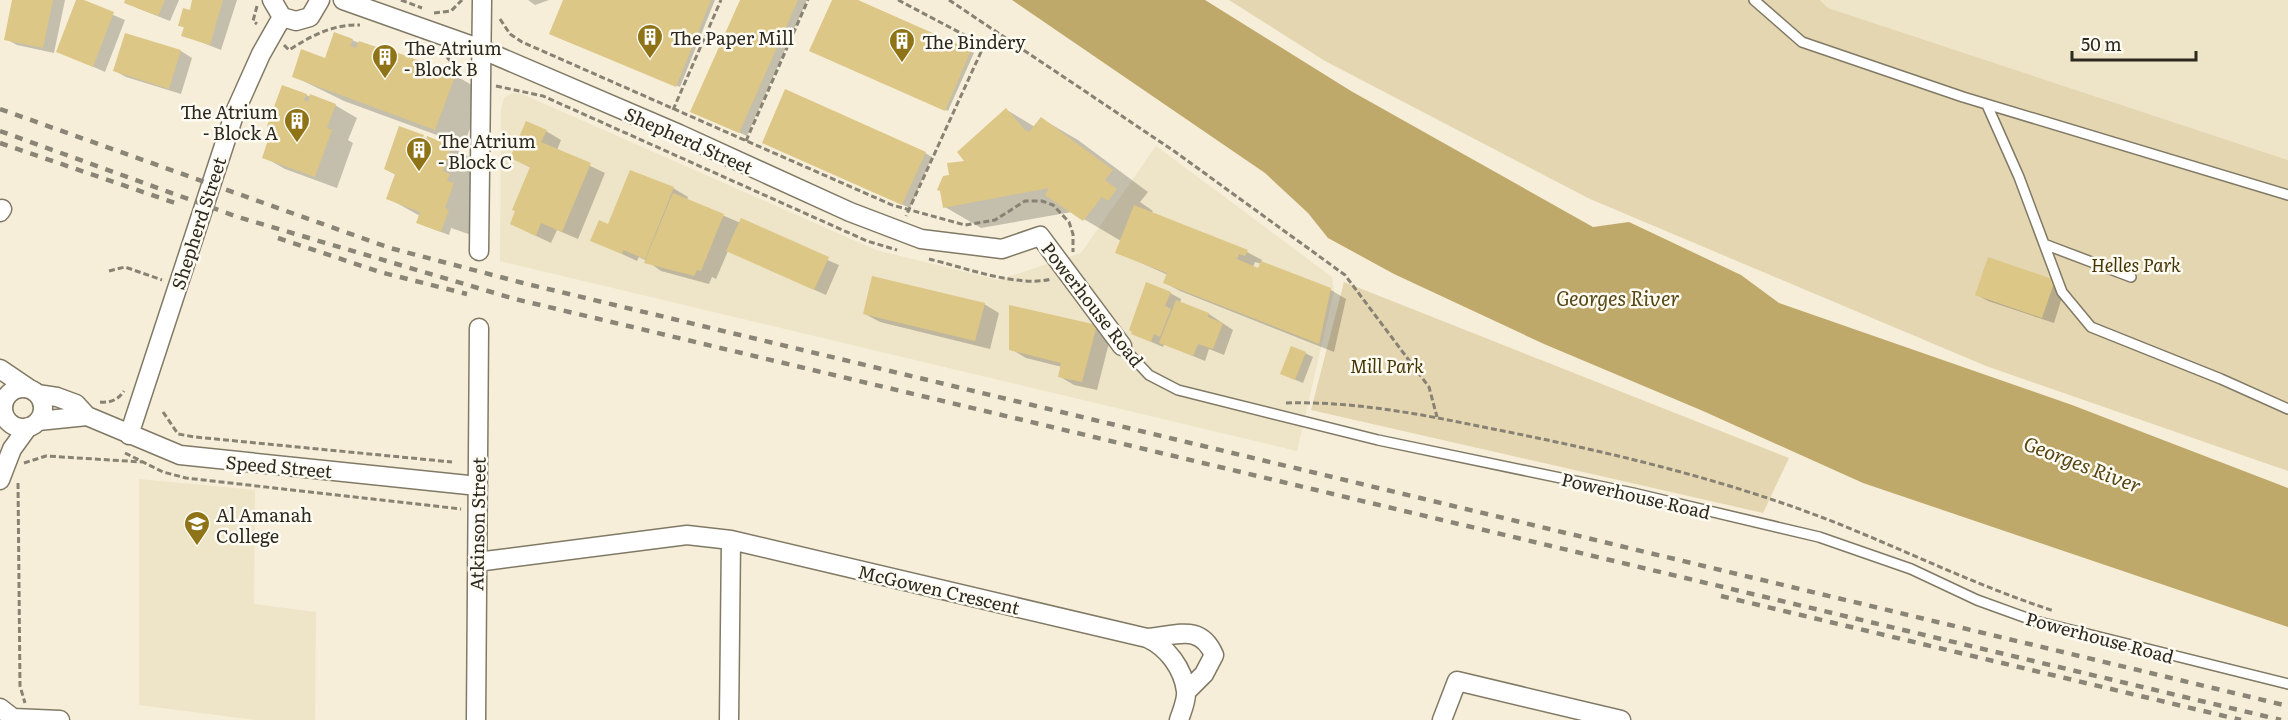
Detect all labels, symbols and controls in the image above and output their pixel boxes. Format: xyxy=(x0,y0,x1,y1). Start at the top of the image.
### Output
building icon: The Paper Mill xyxy=(635,22,665,60)
place label: The Paper Mill xyxy=(670,24,794,51)
scale bar xyxy=(2072,24,2196,62)
building icon: The Bindery xyxy=(887,26,917,64)
place label: The Bindery xyxy=(922,28,1026,55)
text: 50 m xyxy=(2081,30,2122,57)
place label: The Atrium - Block B xyxy=(404,34,502,82)
building icon: The Atrium - Block B xyxy=(370,42,400,80)
place label: The Atrium - Block A xyxy=(180,98,278,146)
street label: Shepherd Street xyxy=(620,100,758,181)
building icon: The Atrium - Block A xyxy=(282,106,312,144)
place label: The Atrium - Block C xyxy=(438,127,536,175)
building icon: The Atrium - Block C xyxy=(404,135,434,173)
street label: Shepherd Street xyxy=(164,153,232,293)
street label: Powerhouse Road xyxy=(1036,236,1150,372)
park label: Helles Park xyxy=(2091,251,2181,278)
water label: Georges River xyxy=(1556,282,1680,312)
park label: Mill Park xyxy=(1350,352,1424,379)
water label: Georges River xyxy=(2020,427,2146,499)
street label: Speed Street xyxy=(225,448,334,484)
street label: Atkinson Street xyxy=(462,456,492,591)
street label: Powerhouse Road xyxy=(1559,465,1713,525)
place label: Al Amanah College xyxy=(216,501,312,549)
school or university icon: Al Amanah College xyxy=(182,509,212,547)
street label: McGowen Crescent xyxy=(855,557,1023,621)
street label: Powerhouse Road xyxy=(2023,604,2177,670)

